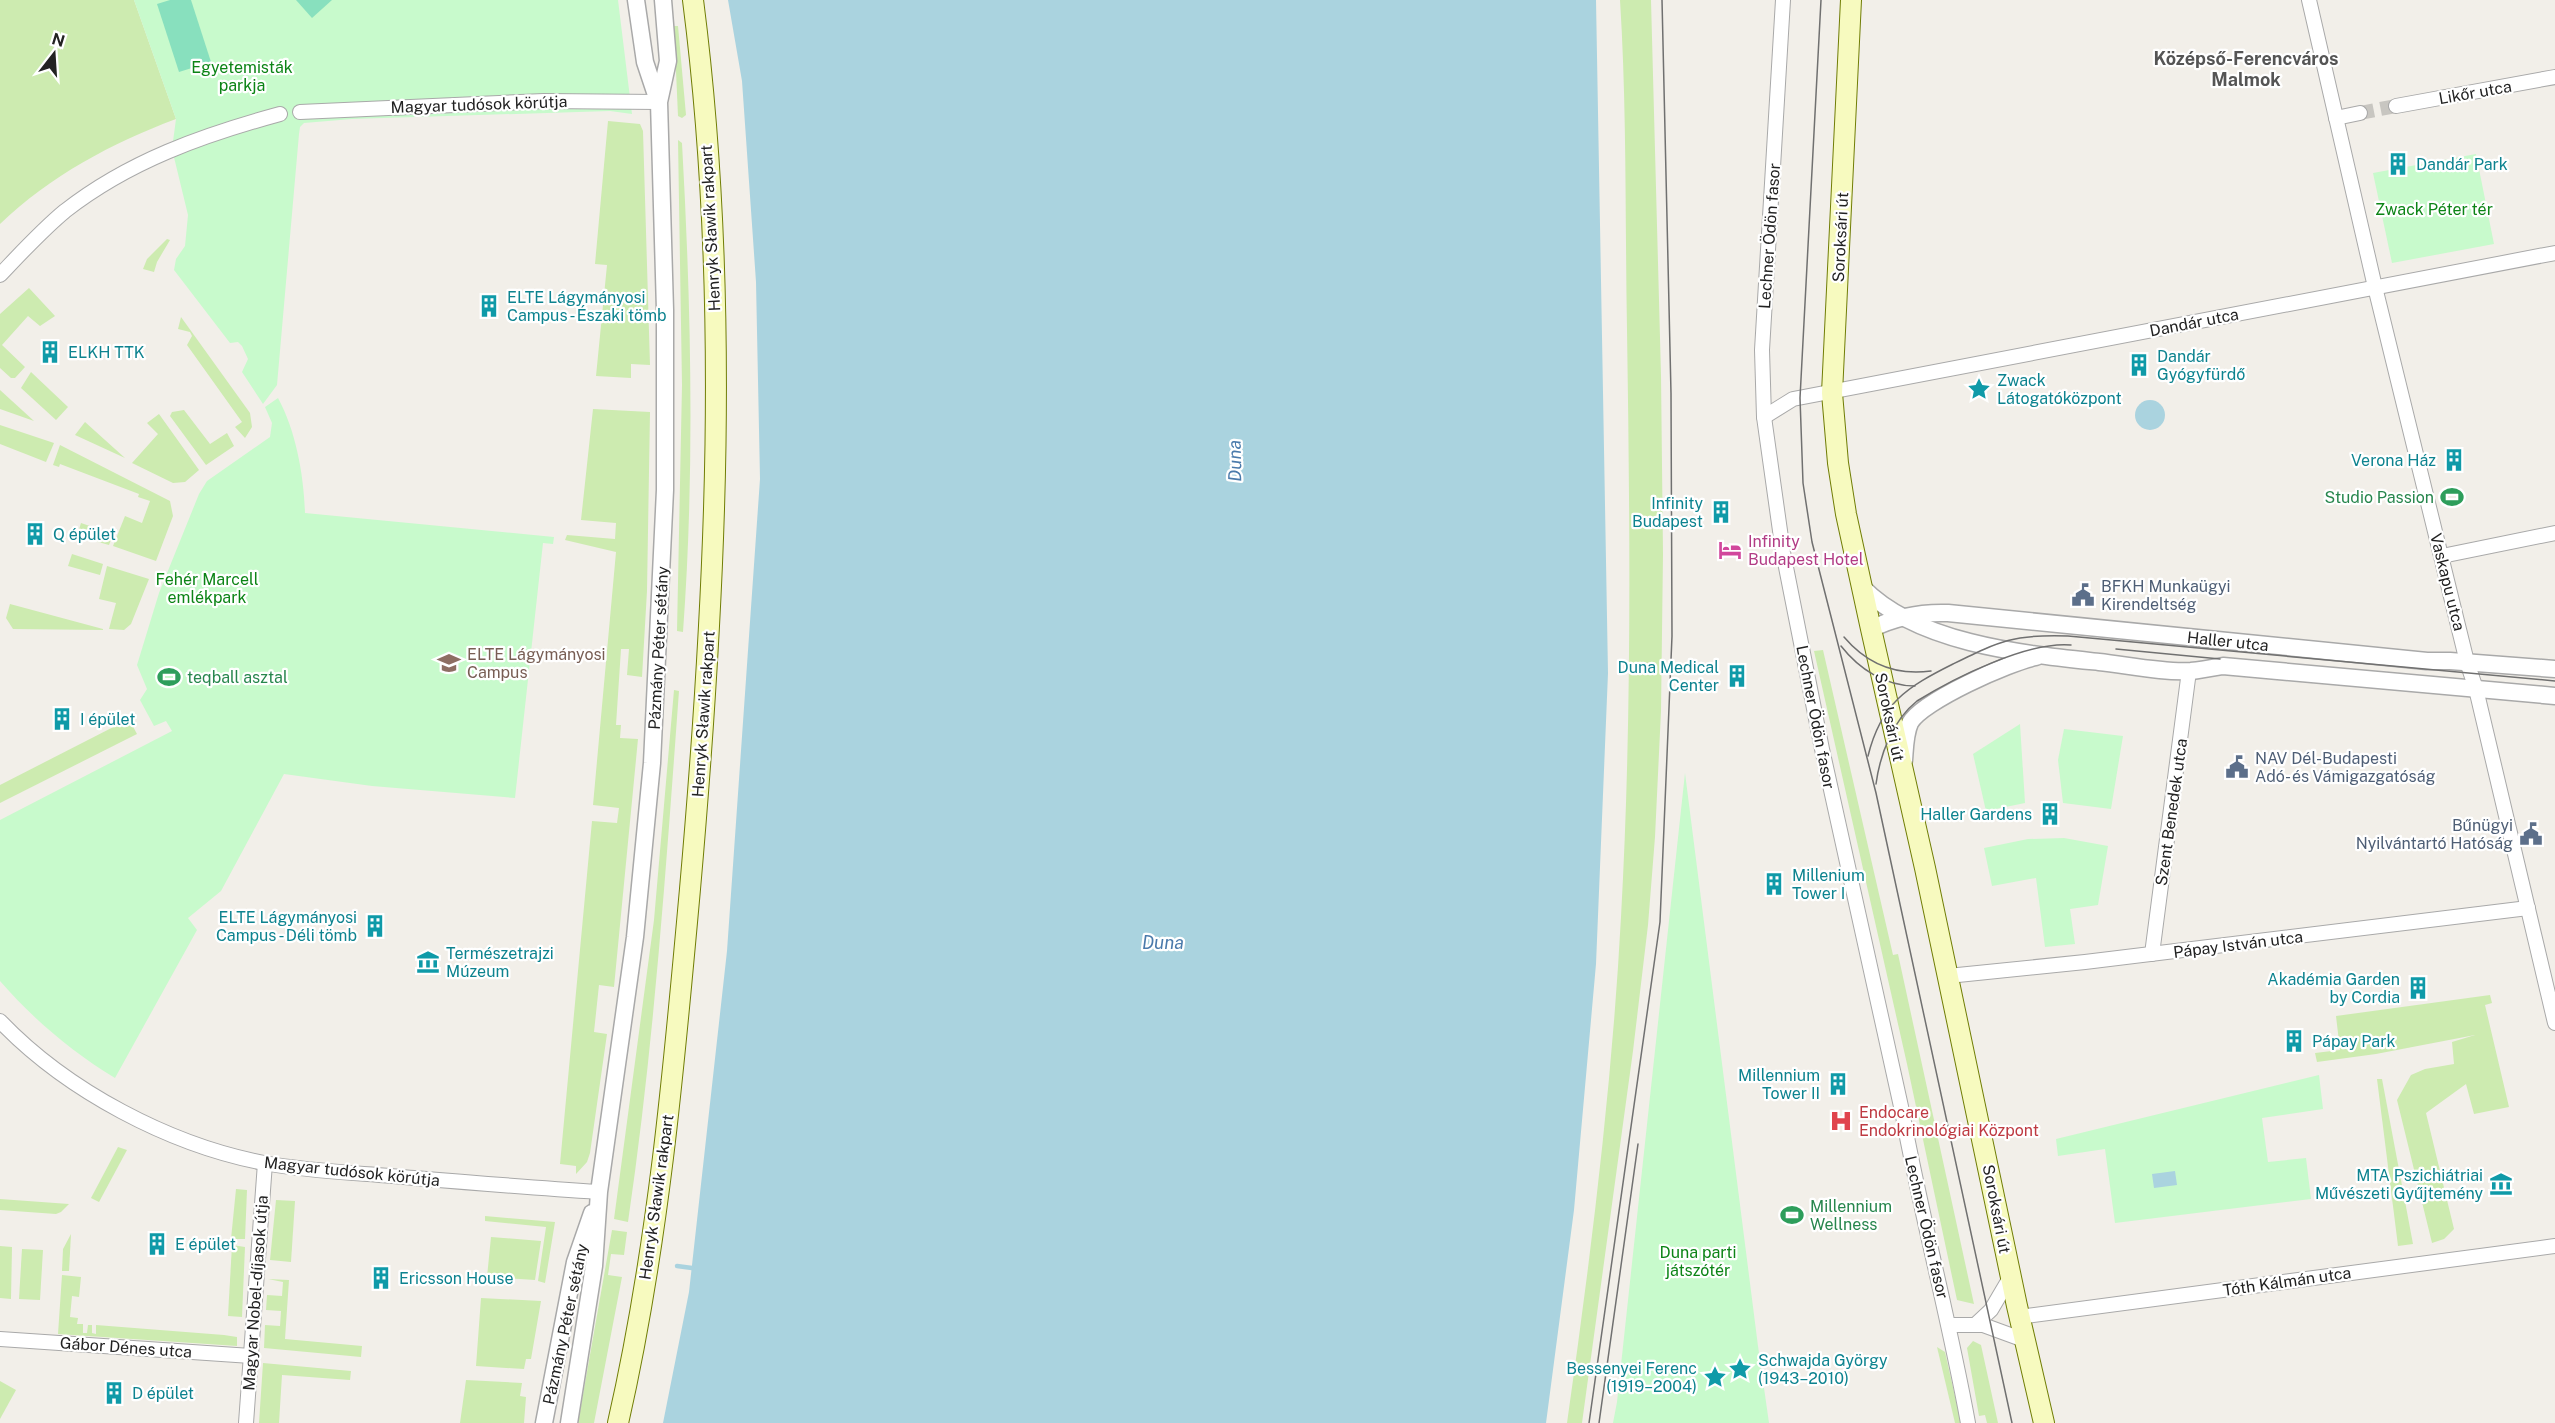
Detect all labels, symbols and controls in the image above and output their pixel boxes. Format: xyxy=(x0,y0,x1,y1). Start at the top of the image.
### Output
north arrow xyxy=(24,24,84,84)
text: N xyxy=(49,29,67,51)
district label: Középső-Ferencváros Malmok xyxy=(2153,48,2339,90)
park label: Egyetemisták parkja xyxy=(191,58,293,95)
street label: Likőr utca xyxy=(2437,77,2513,108)
street label: Magyar tudósok körútja xyxy=(390,92,568,117)
street label: Henryk Sławik rakpart xyxy=(697,144,724,312)
building icon: Dandár Park xyxy=(2385,151,2411,177)
place label: Dandár Park xyxy=(2416,155,2508,174)
street label: Lechner Ödön fasor xyxy=(1754,162,1784,310)
street label: Soroksári út xyxy=(1829,191,1852,283)
park label: Zwack Péter tér xyxy=(2375,200,2493,219)
place label: ELTE Lágymányosi Campus - Északi tömb xyxy=(507,288,667,325)
building icon: ELTE Lágymányosi Campus - Északi tömb xyxy=(476,293,502,319)
street label: Dandár utca xyxy=(2148,305,2240,340)
building icon: ELKH TTK xyxy=(37,339,63,365)
place label: ELKH TTK xyxy=(68,343,145,362)
place label: Dandár Gyógyfürdő xyxy=(2157,347,2245,384)
building icon: Dandár Gyógyfürdő xyxy=(2126,352,2152,378)
place label: Zwack Látogatóközpont xyxy=(1997,371,2122,408)
place icon: Zwack Látogatóközpont xyxy=(1966,376,1992,402)
water label: Duna xyxy=(1224,440,1245,482)
building icon: Verona Ház xyxy=(2441,447,2467,473)
place label: Verona Ház xyxy=(2351,451,2436,470)
sports icon: Studio Passion xyxy=(2439,484,2465,510)
place label: Studio Passion xyxy=(2325,488,2434,507)
place label: Infinity Budapest xyxy=(1632,494,1703,531)
building icon: Infinity Budapest xyxy=(1708,499,1734,525)
building icon: Q épület xyxy=(22,521,48,547)
place label: Q épület xyxy=(53,525,116,544)
street label: Vaskapu utca xyxy=(2426,531,2469,633)
place label: Infinity Budapest Hotel xyxy=(1748,532,1864,569)
hotel icon: Infinity Budapest Hotel xyxy=(1717,537,1743,563)
street label: Pázmány Péter sétány xyxy=(645,565,672,730)
park label: Fehér Marcell emlékpark xyxy=(155,570,259,607)
place label: BFKH Munkaügyi Kirendeltség xyxy=(2101,577,2231,614)
public building icon: BFKH Munkaügyi Kirendeltség xyxy=(2070,582,2096,608)
street label: Haller utca xyxy=(2186,628,2270,655)
street label: Henryk Sławik rakpart xyxy=(688,630,719,798)
street label: Lechner Ödön fasor xyxy=(1792,643,1840,791)
place label: ELTE Lágymányosi Campus xyxy=(467,645,606,682)
school or university icon: ELTE Lágymányosi Campus xyxy=(436,650,462,676)
place label: Duna Medical Center xyxy=(1618,658,1719,695)
building icon: Duna Medical Center xyxy=(1724,663,1750,689)
sports icon: teqball asztal xyxy=(156,664,182,690)
place label: teqball asztal xyxy=(187,668,288,687)
street label: Soroksári út xyxy=(1871,671,1908,763)
building icon: I épület xyxy=(49,706,75,732)
place label: I épület xyxy=(80,710,136,729)
street label: Szent Benedek utca xyxy=(2152,737,2191,887)
place label: NAV Dél-Budapesti Adó- és Vámigazgatóság xyxy=(2255,749,2436,786)
public building icon: NAV Dél-Budapesti Adó- és Vámigazgatóság xyxy=(2224,754,2250,780)
building icon: Haller Gardens xyxy=(2037,801,2063,827)
place label: Haller Gardens xyxy=(1920,805,2032,824)
place label: Bűnügyi Nyilvántartó Hatóság xyxy=(2356,816,2513,853)
public building icon: Bűnügyi Nyilvántartó Hatóság xyxy=(2518,821,2544,847)
place label: Millenium Tower I xyxy=(1792,866,1865,903)
building icon: Millenium Tower I xyxy=(1761,871,1787,897)
place label: ELTE Lágymányosi Campus - Déli tömb xyxy=(216,908,357,945)
building icon: ELTE Lágymányosi Campus - Déli tömb xyxy=(362,913,388,939)
street label: Pápay István utca xyxy=(2172,927,2304,962)
water label: Duna xyxy=(1142,932,1184,953)
place label: Természetrajzi Múzeum xyxy=(446,944,554,981)
museum icon: Természetrajzi Múzeum xyxy=(415,949,441,975)
place label: Akadémia Garden by Cordia xyxy=(2267,970,2400,1007)
building icon: Akadémia Garden by Cordia xyxy=(2405,975,2431,1001)
building icon: Pápay Park xyxy=(2281,1028,2307,1054)
place label: Pápay Park xyxy=(2312,1032,2395,1051)
place label: Millennium Tower II xyxy=(1738,1066,1820,1103)
building icon: Millennium Tower II xyxy=(1825,1071,1851,1097)
place label: Endocare Endokrinológiai Központ xyxy=(1859,1103,2039,1140)
hospital icon: Endocare Endokrinológiai Központ xyxy=(1828,1108,1854,1134)
street label: Henryk Sławik rakpart xyxy=(635,1113,678,1281)
street label: Magyar tudósok körútja xyxy=(263,1153,441,1190)
street label: Lechner Ödön fasor xyxy=(1901,1154,1953,1300)
street label: Soroksári út xyxy=(1979,1163,2014,1255)
place label: MTA Pszichiátriai Művészeti Gyűjtemény xyxy=(2315,1166,2483,1203)
museum icon: MTA Pszichiátriai Művészeti Gyűjtemény xyxy=(2488,1171,2514,1197)
street label: Magyar Nobel-díjasok útja xyxy=(239,1195,272,1391)
place label: Millennium Wellness xyxy=(1810,1197,1892,1234)
sports icon: Millennium Wellness xyxy=(1779,1202,1805,1228)
building icon: E épület xyxy=(144,1231,170,1257)
place label: E épület xyxy=(175,1235,236,1254)
street label: Pázmány Péter sétány xyxy=(539,1242,592,1406)
park label: Duna parti játszótér xyxy=(1660,1243,1736,1280)
street label: Tóth Kálmán utca xyxy=(2222,1263,2352,1300)
building icon: Ericsson House xyxy=(368,1265,394,1291)
place label: Ericsson House xyxy=(399,1269,514,1288)
street label: Gábor Dénes utca xyxy=(59,1333,193,1362)
place label: Schwajda György (1943–2010) xyxy=(1758,1351,1888,1388)
place icon: Schwajda György (1943–2010) xyxy=(1727,1356,1753,1382)
place label: Bessenyei Ferenc (1919–2004) xyxy=(1566,1359,1697,1396)
place icon: Bessenyei Ferenc (1919–2004) xyxy=(1702,1364,1728,1390)
building icon: D épület xyxy=(101,1380,127,1406)
place label: D épület xyxy=(132,1384,194,1403)

